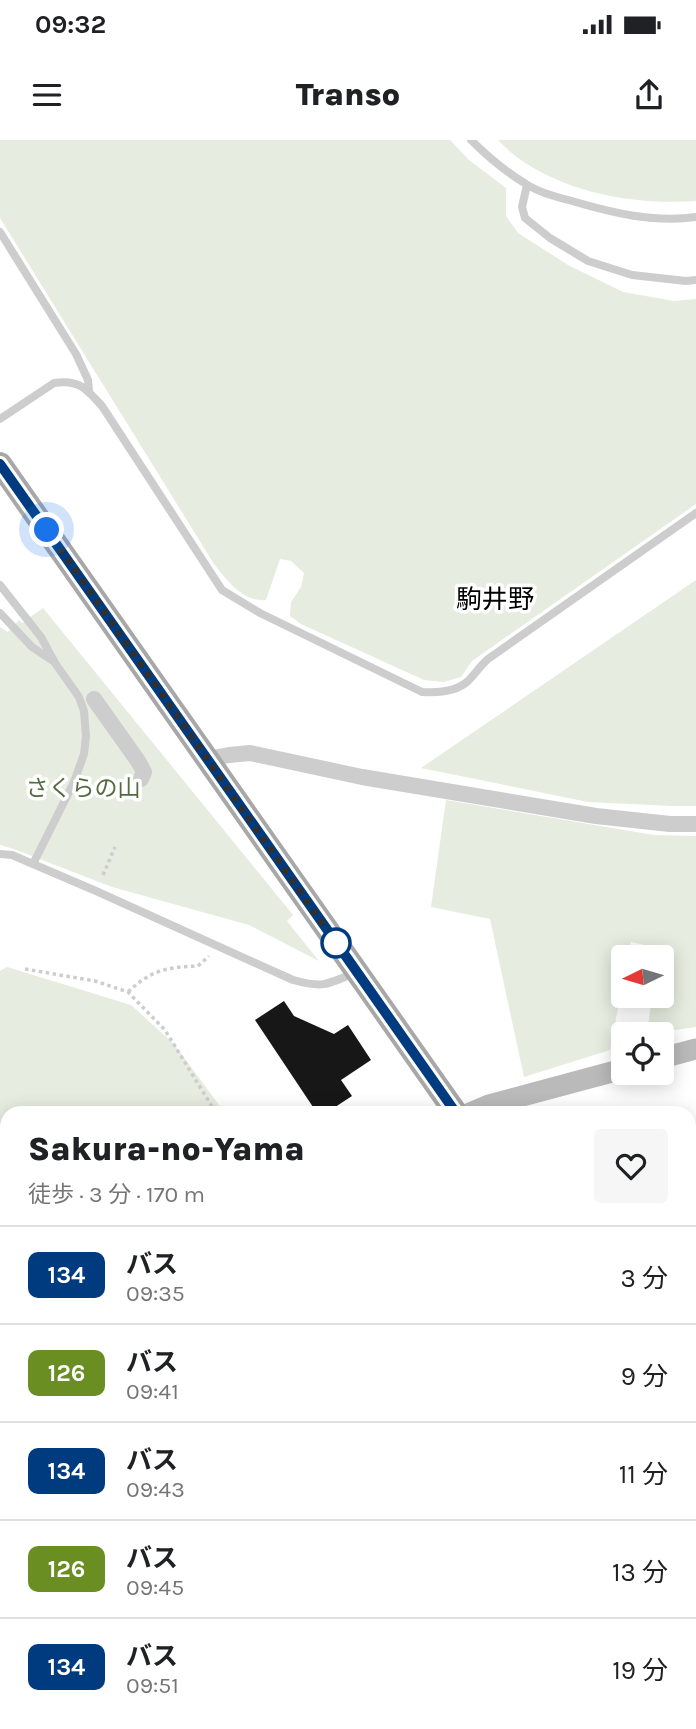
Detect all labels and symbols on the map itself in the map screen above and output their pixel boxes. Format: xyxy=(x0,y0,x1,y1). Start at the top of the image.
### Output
your location xyxy=(29,512,64,547)
district label: 駒井野 xyxy=(456,584,534,615)
park label: さくらの山 xyxy=(26,775,141,802)
unlabelled marker xyxy=(321,928,351,958)
north arrow xyxy=(611,945,674,1008)

